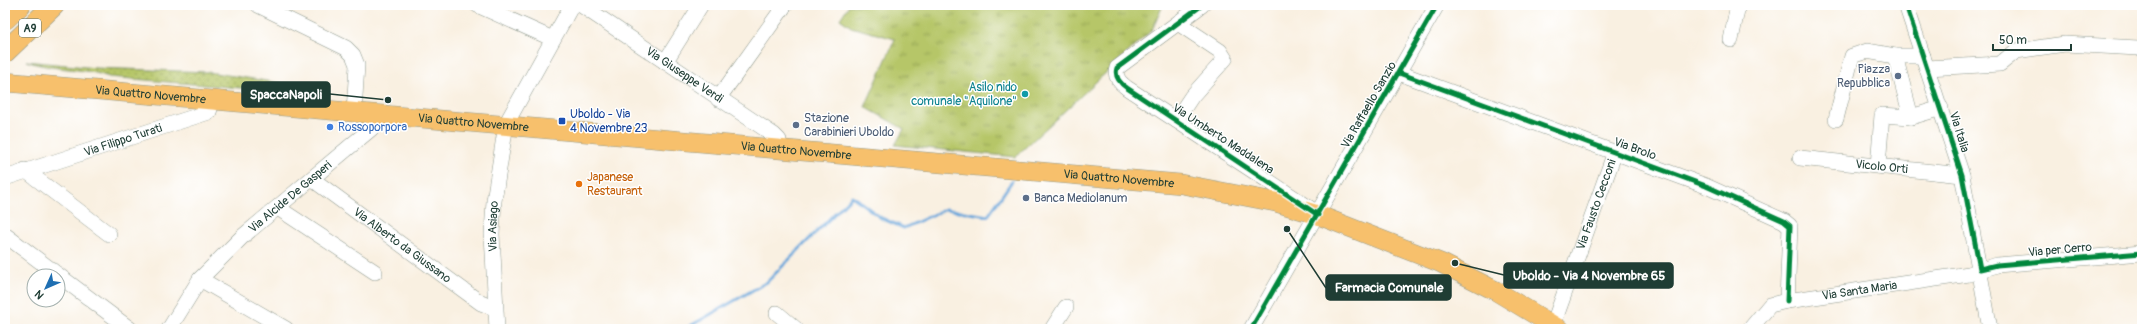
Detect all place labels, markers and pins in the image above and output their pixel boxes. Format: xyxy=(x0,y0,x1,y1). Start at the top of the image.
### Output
place label: Piazza Repubblica xyxy=(1837,62,1890,91)
marker: Piazza Repubblica xyxy=(1893,71,1903,81)
place label: Asilo nido comunale "Aquilone" xyxy=(911,80,1018,109)
callout: SpaccaNapoli xyxy=(242,82,330,107)
marker: Asilo nido comunale "Aquilone" xyxy=(1020,89,1030,99)
place label: Uboldo - Via 4 Novembre 23 xyxy=(570,107,648,136)
place label: Stazione Carabinieri Uboldo xyxy=(804,111,894,140)
marker: Uboldo - Via 4 Novembre 23 xyxy=(557,116,567,126)
place label: Rossoporpora xyxy=(338,120,407,135)
marker: Stazione Carabinieri Uboldo xyxy=(791,120,801,130)
marker: Rossoporpora xyxy=(325,122,335,132)
place label: Japanese Restaurant xyxy=(587,170,643,199)
marker: Japanese Restaurant xyxy=(574,179,584,189)
place label: Banca Mediolanum xyxy=(1034,191,1128,206)
marker: Banca Mediolanum xyxy=(1021,193,1031,203)
callout: Uboldo - Via 4 Novembre 65 xyxy=(1504,263,1673,288)
callout: Farmacia Comunale xyxy=(1326,275,1451,300)

